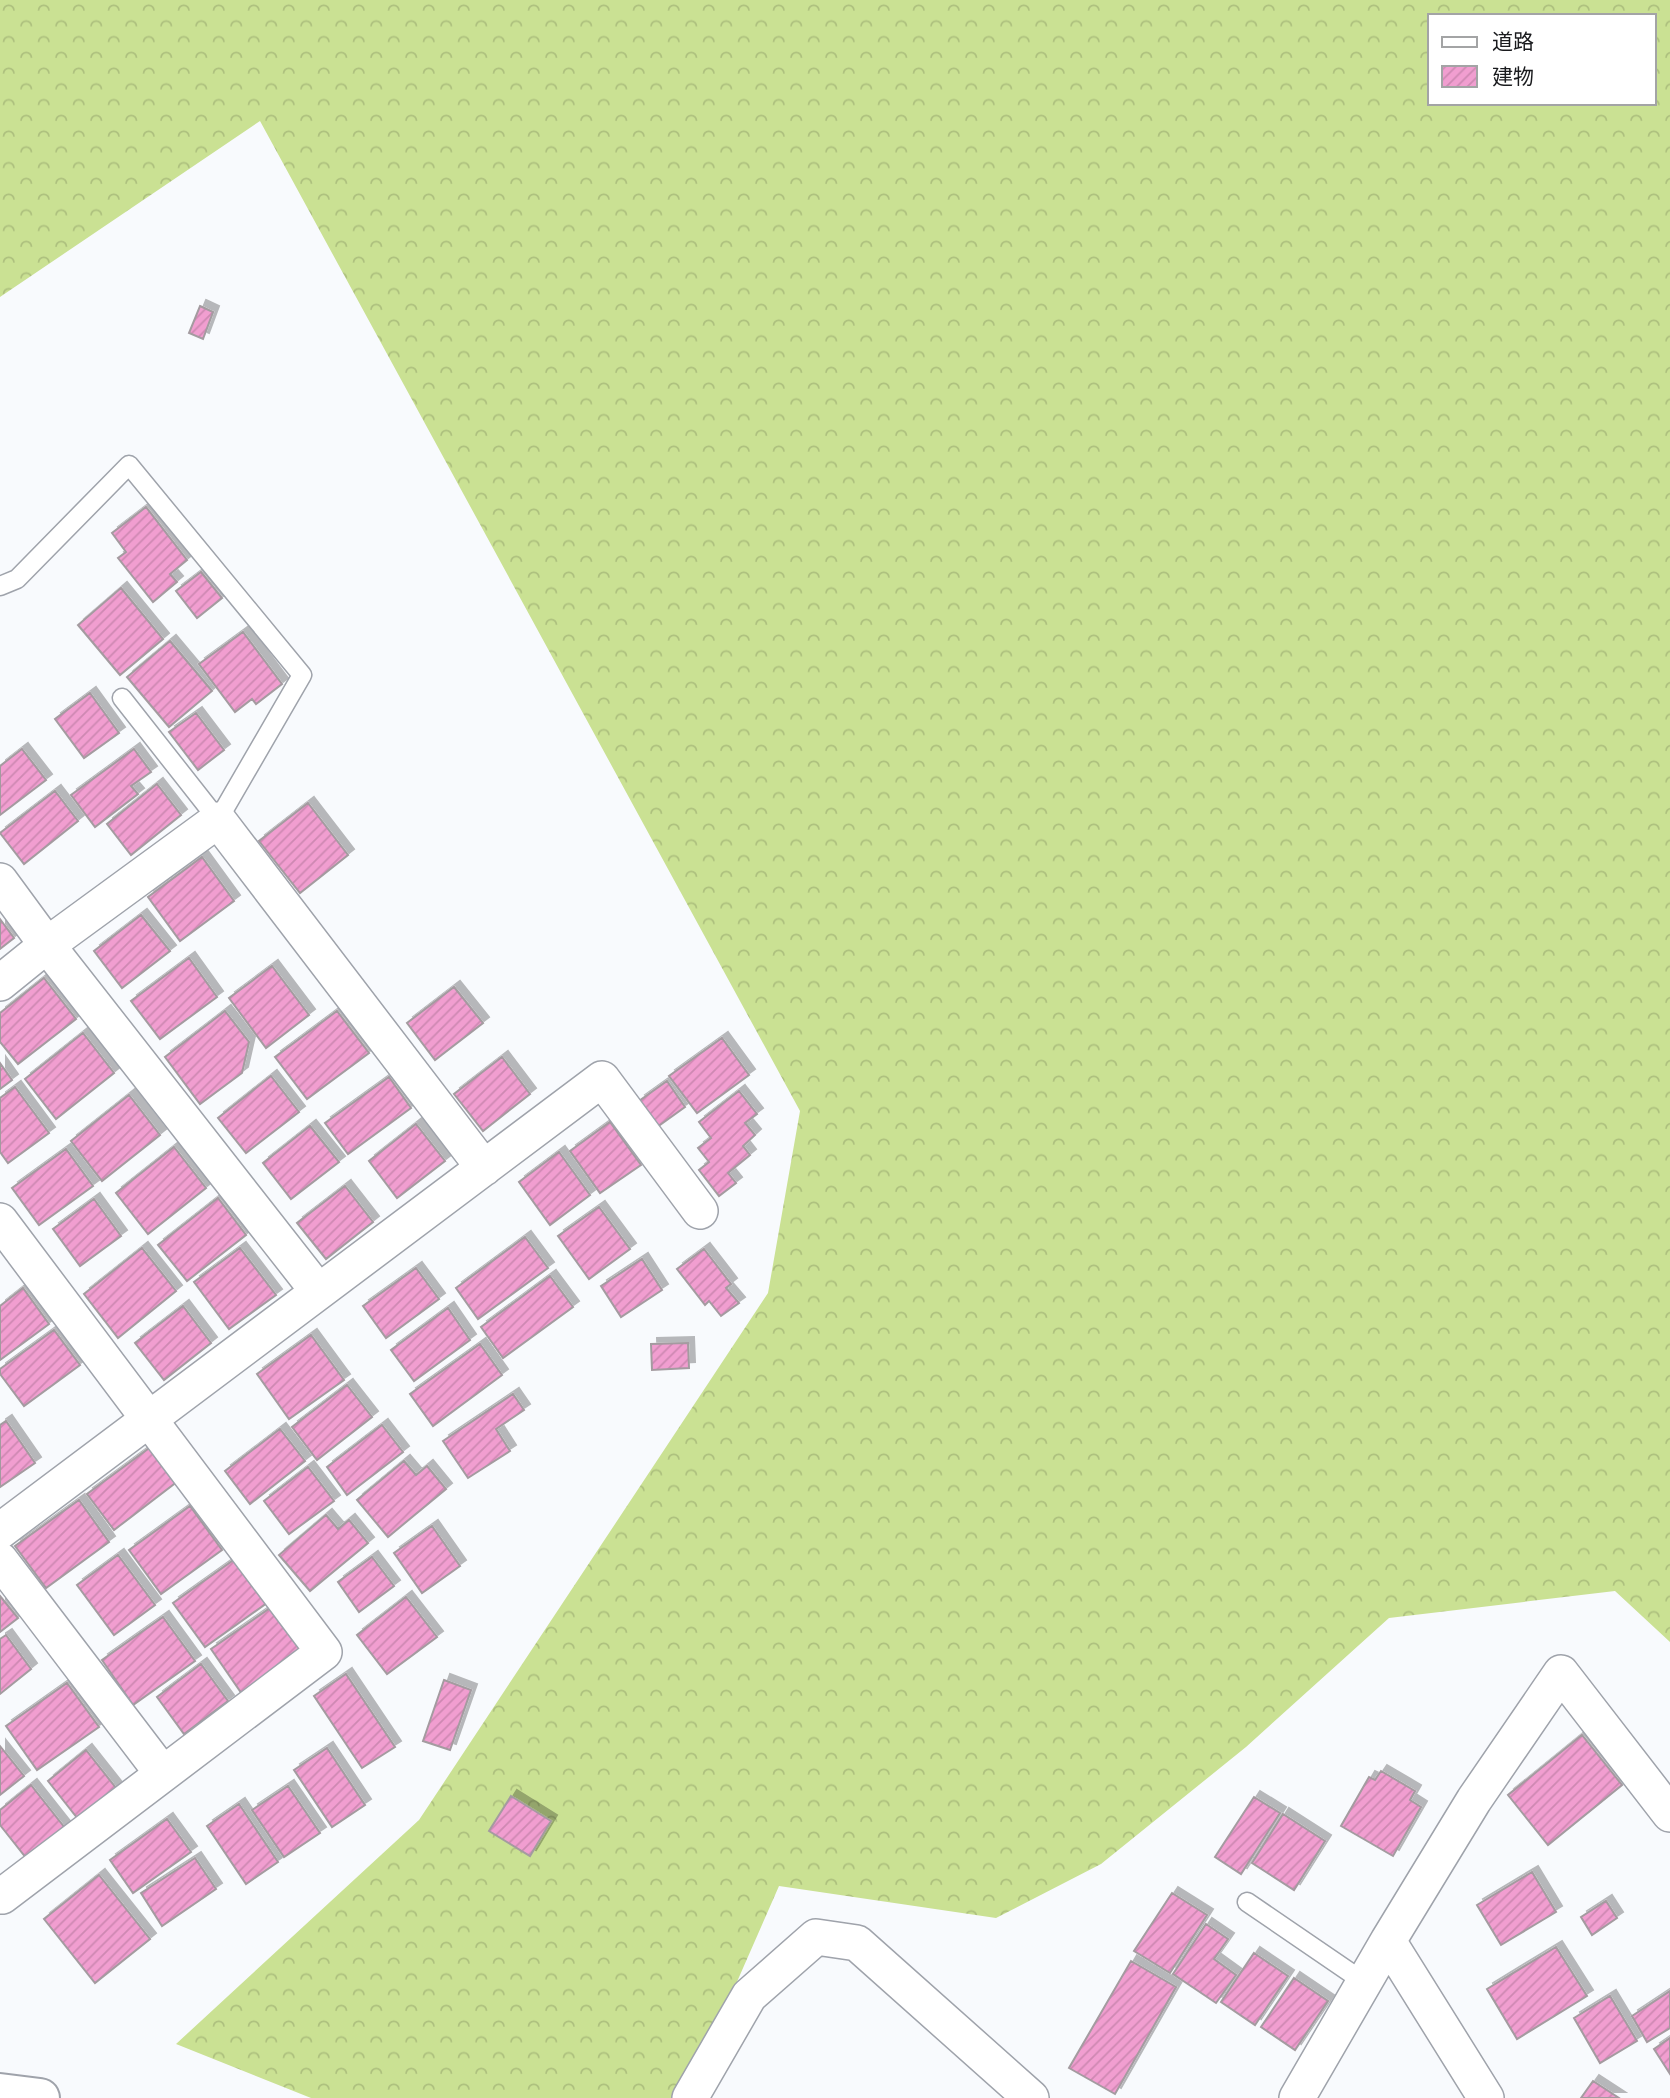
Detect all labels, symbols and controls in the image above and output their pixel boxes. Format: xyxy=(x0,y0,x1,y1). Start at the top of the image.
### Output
legend xyxy=(1428,14,1656,105)
text: 道路 xyxy=(1492,30,1534,53)
text: 建物 xyxy=(1492,65,1534,88)

